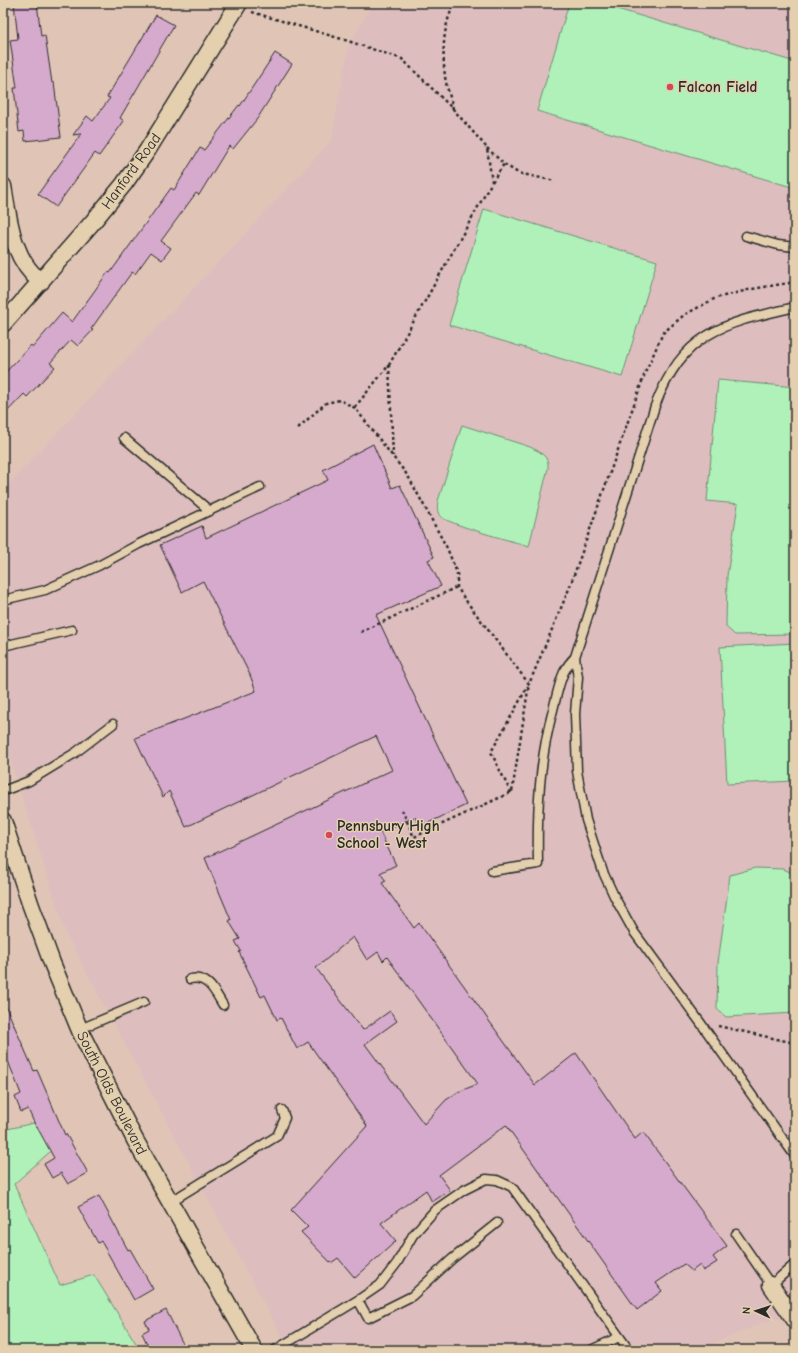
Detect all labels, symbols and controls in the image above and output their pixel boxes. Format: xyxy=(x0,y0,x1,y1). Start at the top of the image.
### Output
place label: Falcon Field xyxy=(678,78,757,96)
marker: Falcon Field xyxy=(665,82,675,92)
street label: Hanford Road xyxy=(97,129,165,213)
place label: Pennsbury High School - West xyxy=(337,817,440,852)
marker: Pennsbury High School - West xyxy=(324,830,334,840)
street label: South Olds Boulevard xyxy=(73,1028,151,1158)
north arrow xyxy=(736,1291,776,1331)
text: N xyxy=(740,1307,753,1314)

